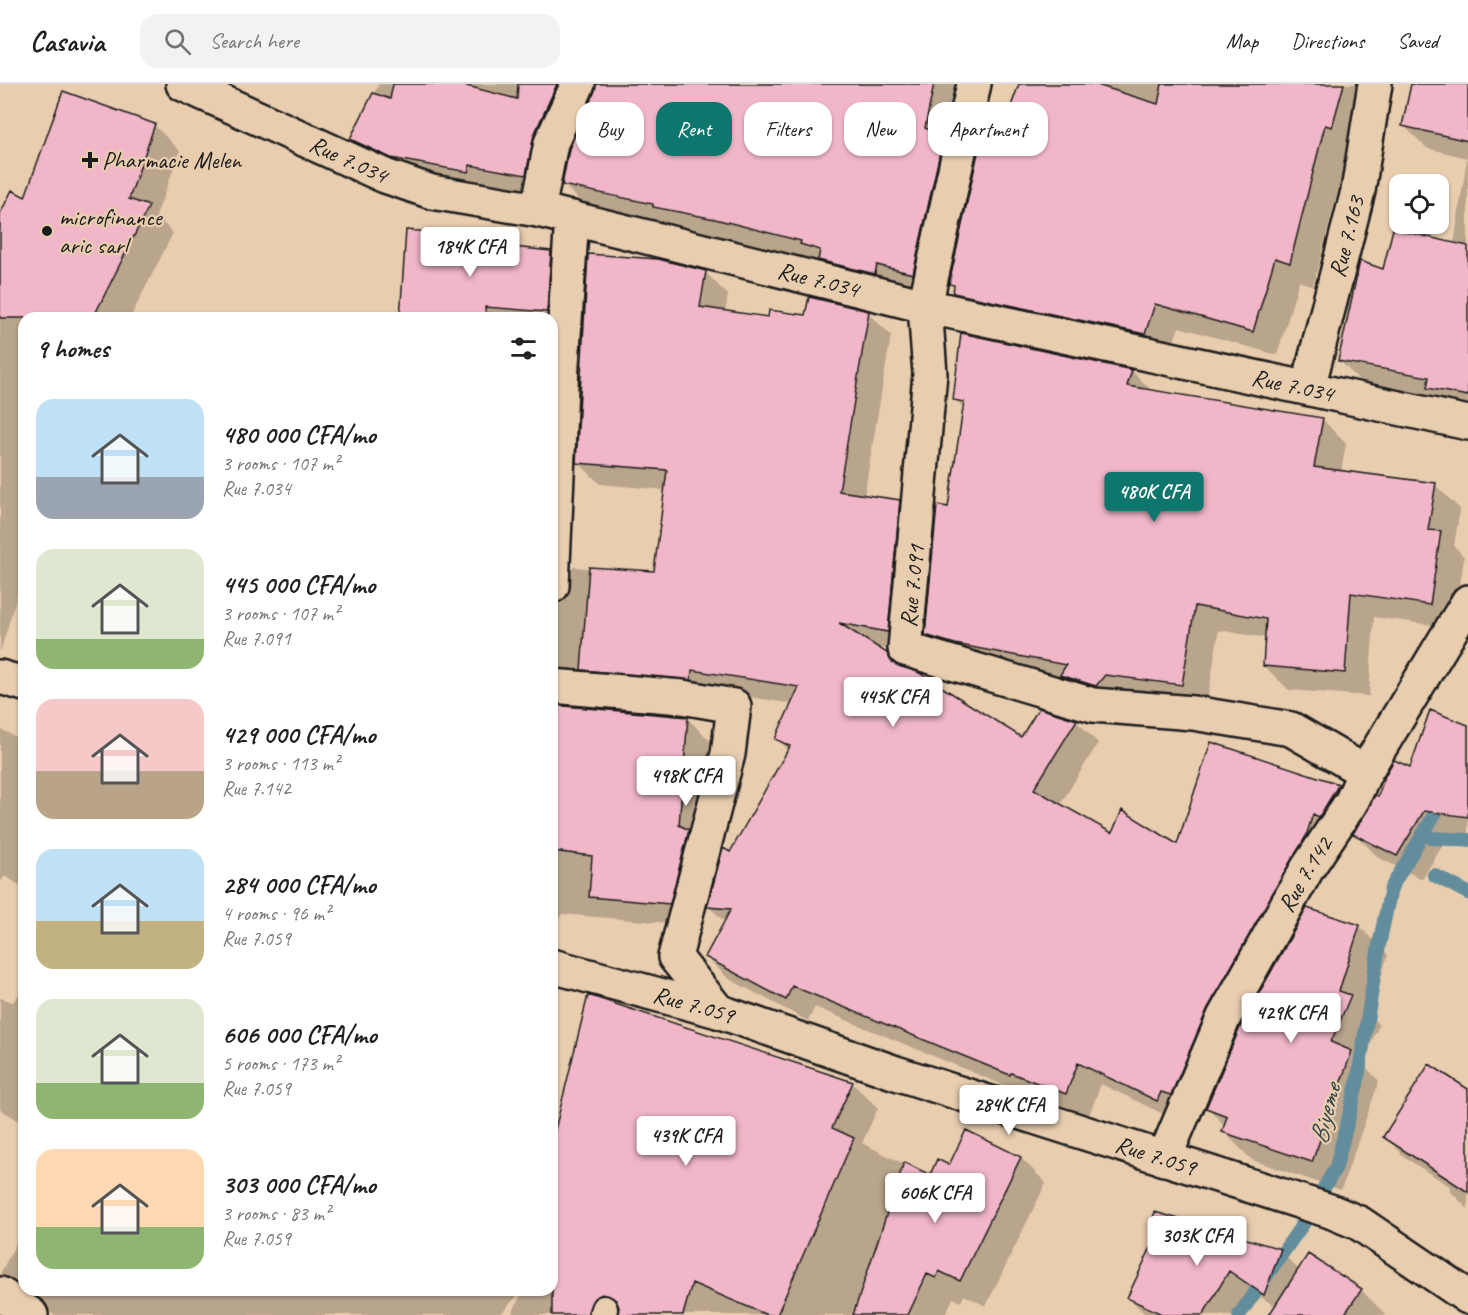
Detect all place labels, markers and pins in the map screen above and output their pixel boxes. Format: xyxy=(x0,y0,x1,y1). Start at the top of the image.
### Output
place label: Pharmacie Melen xyxy=(102,145,242,175)
marker: Pharmacie Melen xyxy=(83,153,97,167)
place label: microfinance aric sarl xyxy=(59,202,164,260)
marker: microfinance aric sarl xyxy=(40,224,54,238)
pin: 184K CFA xyxy=(408,227,532,278)
pin: 480K CFA xyxy=(1092,472,1216,523)
pin: 445K CFA xyxy=(831,677,955,728)
pin: 498K CFA xyxy=(624,756,748,807)
pin: 429K CFA xyxy=(1229,993,1353,1044)
pin: 284K CFA xyxy=(947,1085,1071,1136)
pin: 439K CFA xyxy=(624,1116,748,1167)
pin: 606K CFA xyxy=(873,1173,997,1224)
pin: 303K CFA xyxy=(1135,1216,1259,1267)

